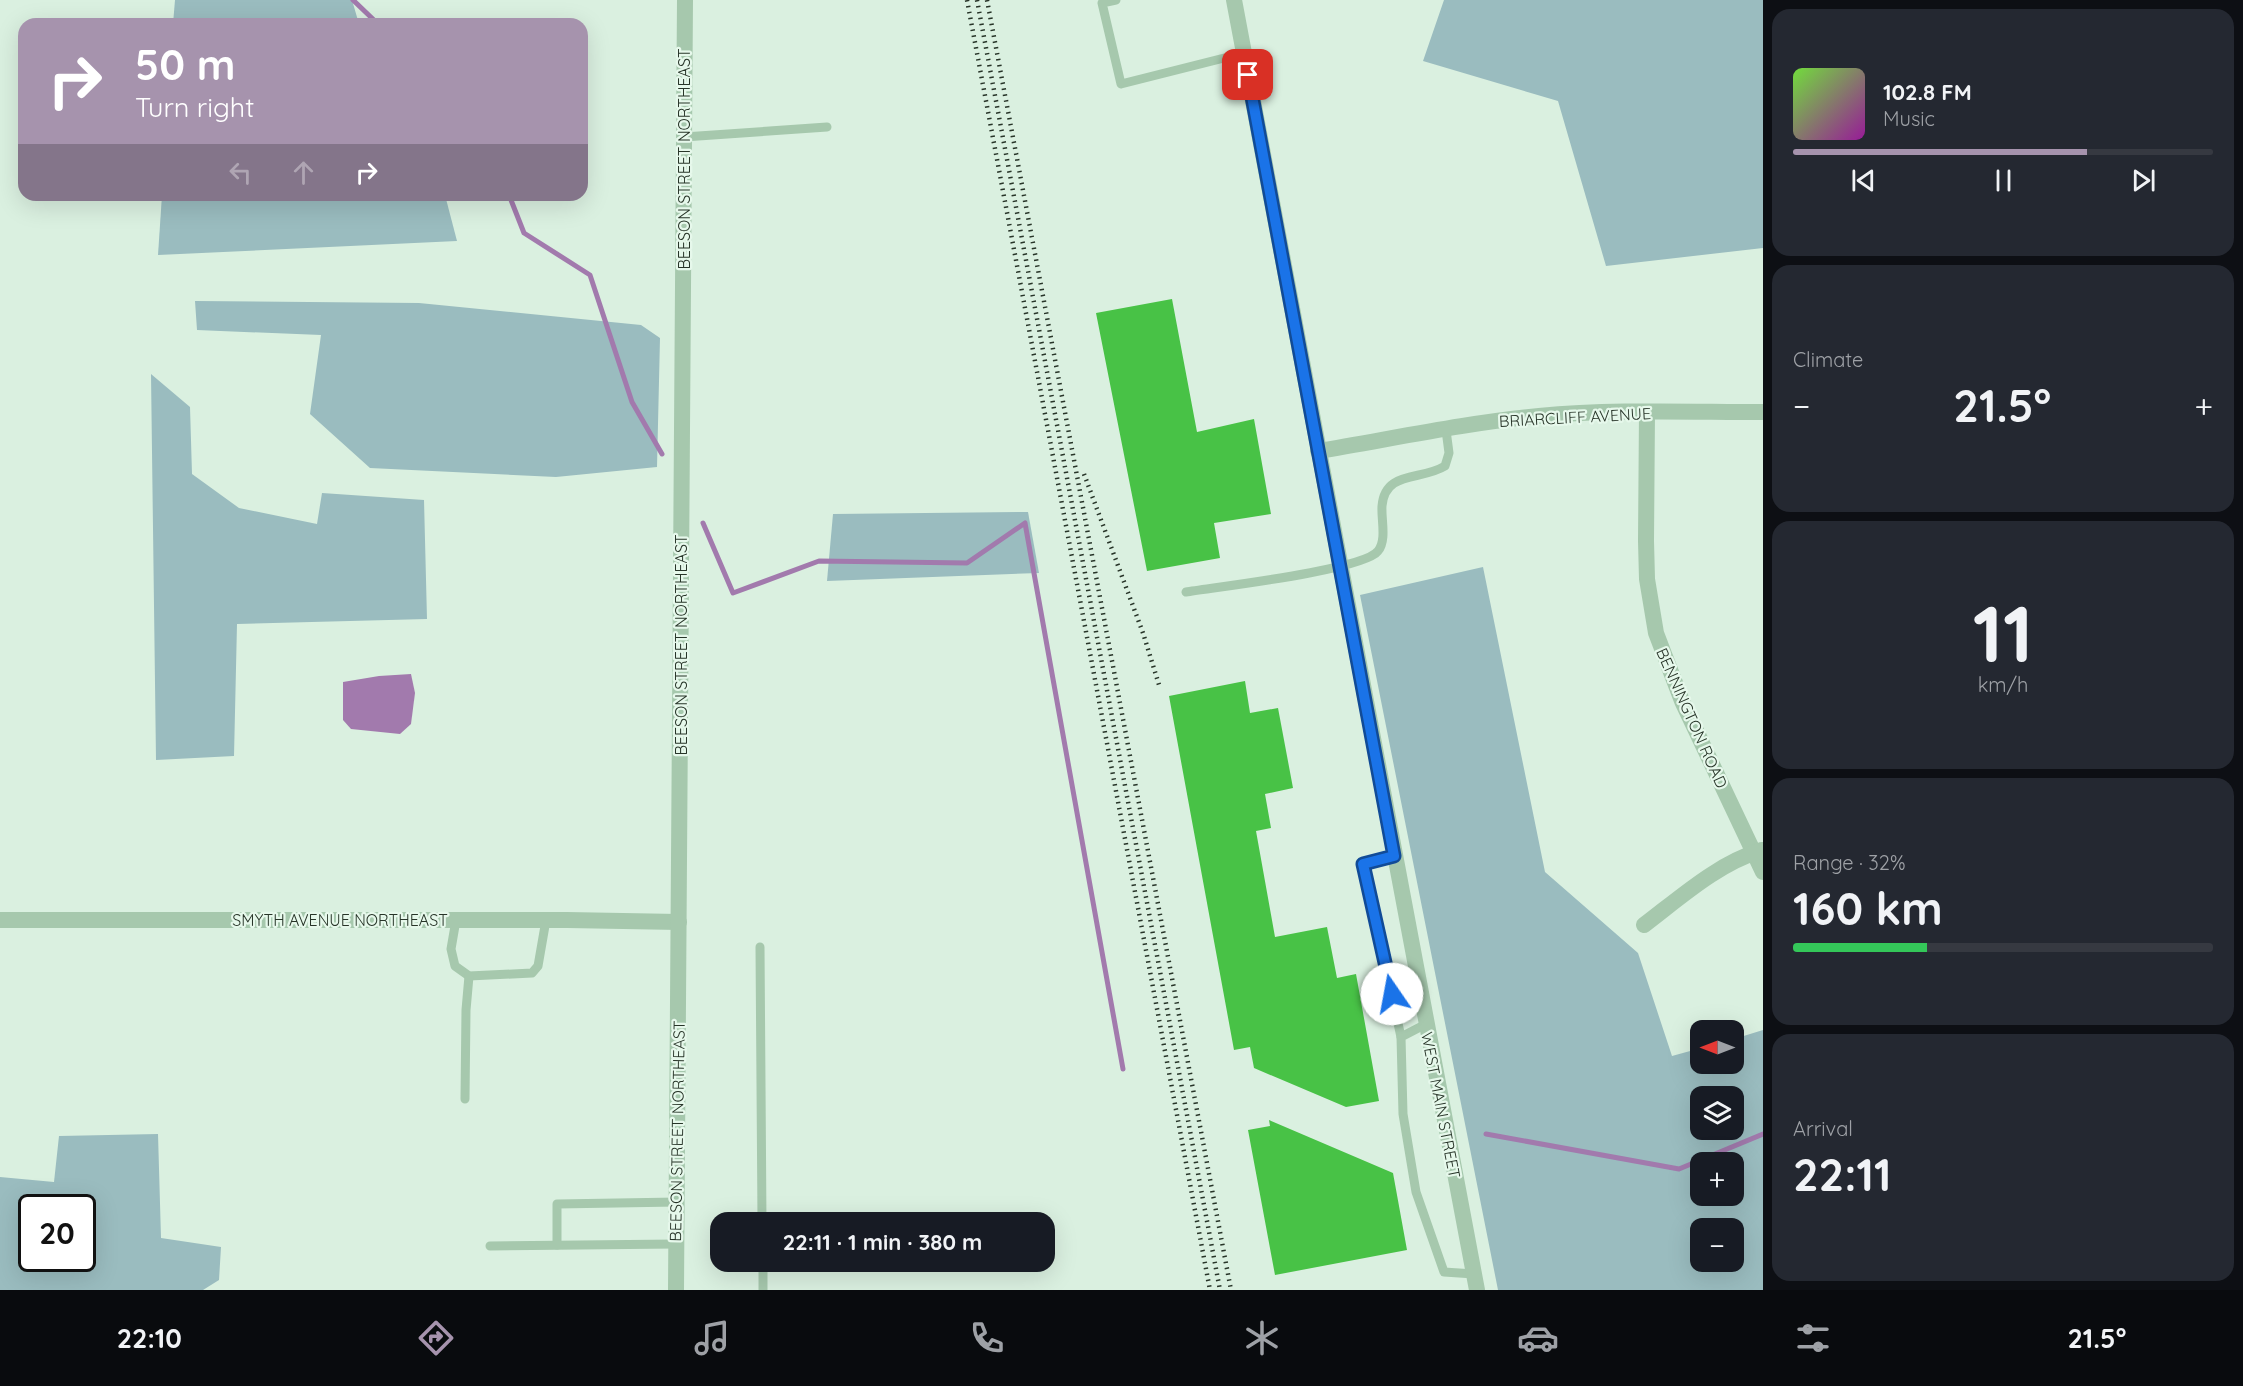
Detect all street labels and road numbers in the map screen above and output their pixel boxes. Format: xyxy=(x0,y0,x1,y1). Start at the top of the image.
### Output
street label: BEESON STREET NORTHEAST xyxy=(674,48,694,270)
street label: BRIARCLIFF AVENUE xyxy=(1498,403,1652,431)
street label: BEESON STREET NORTHEAST xyxy=(671,534,691,756)
street label: BENNINGTON ROAD xyxy=(1652,645,1732,791)
street label: SMYTH AVENUE NORTHEAST xyxy=(232,910,448,930)
street label: BEESON STREET NORTHEAST xyxy=(665,1020,689,1242)
street label: WEST MAIN STREET xyxy=(1417,1030,1465,1180)

